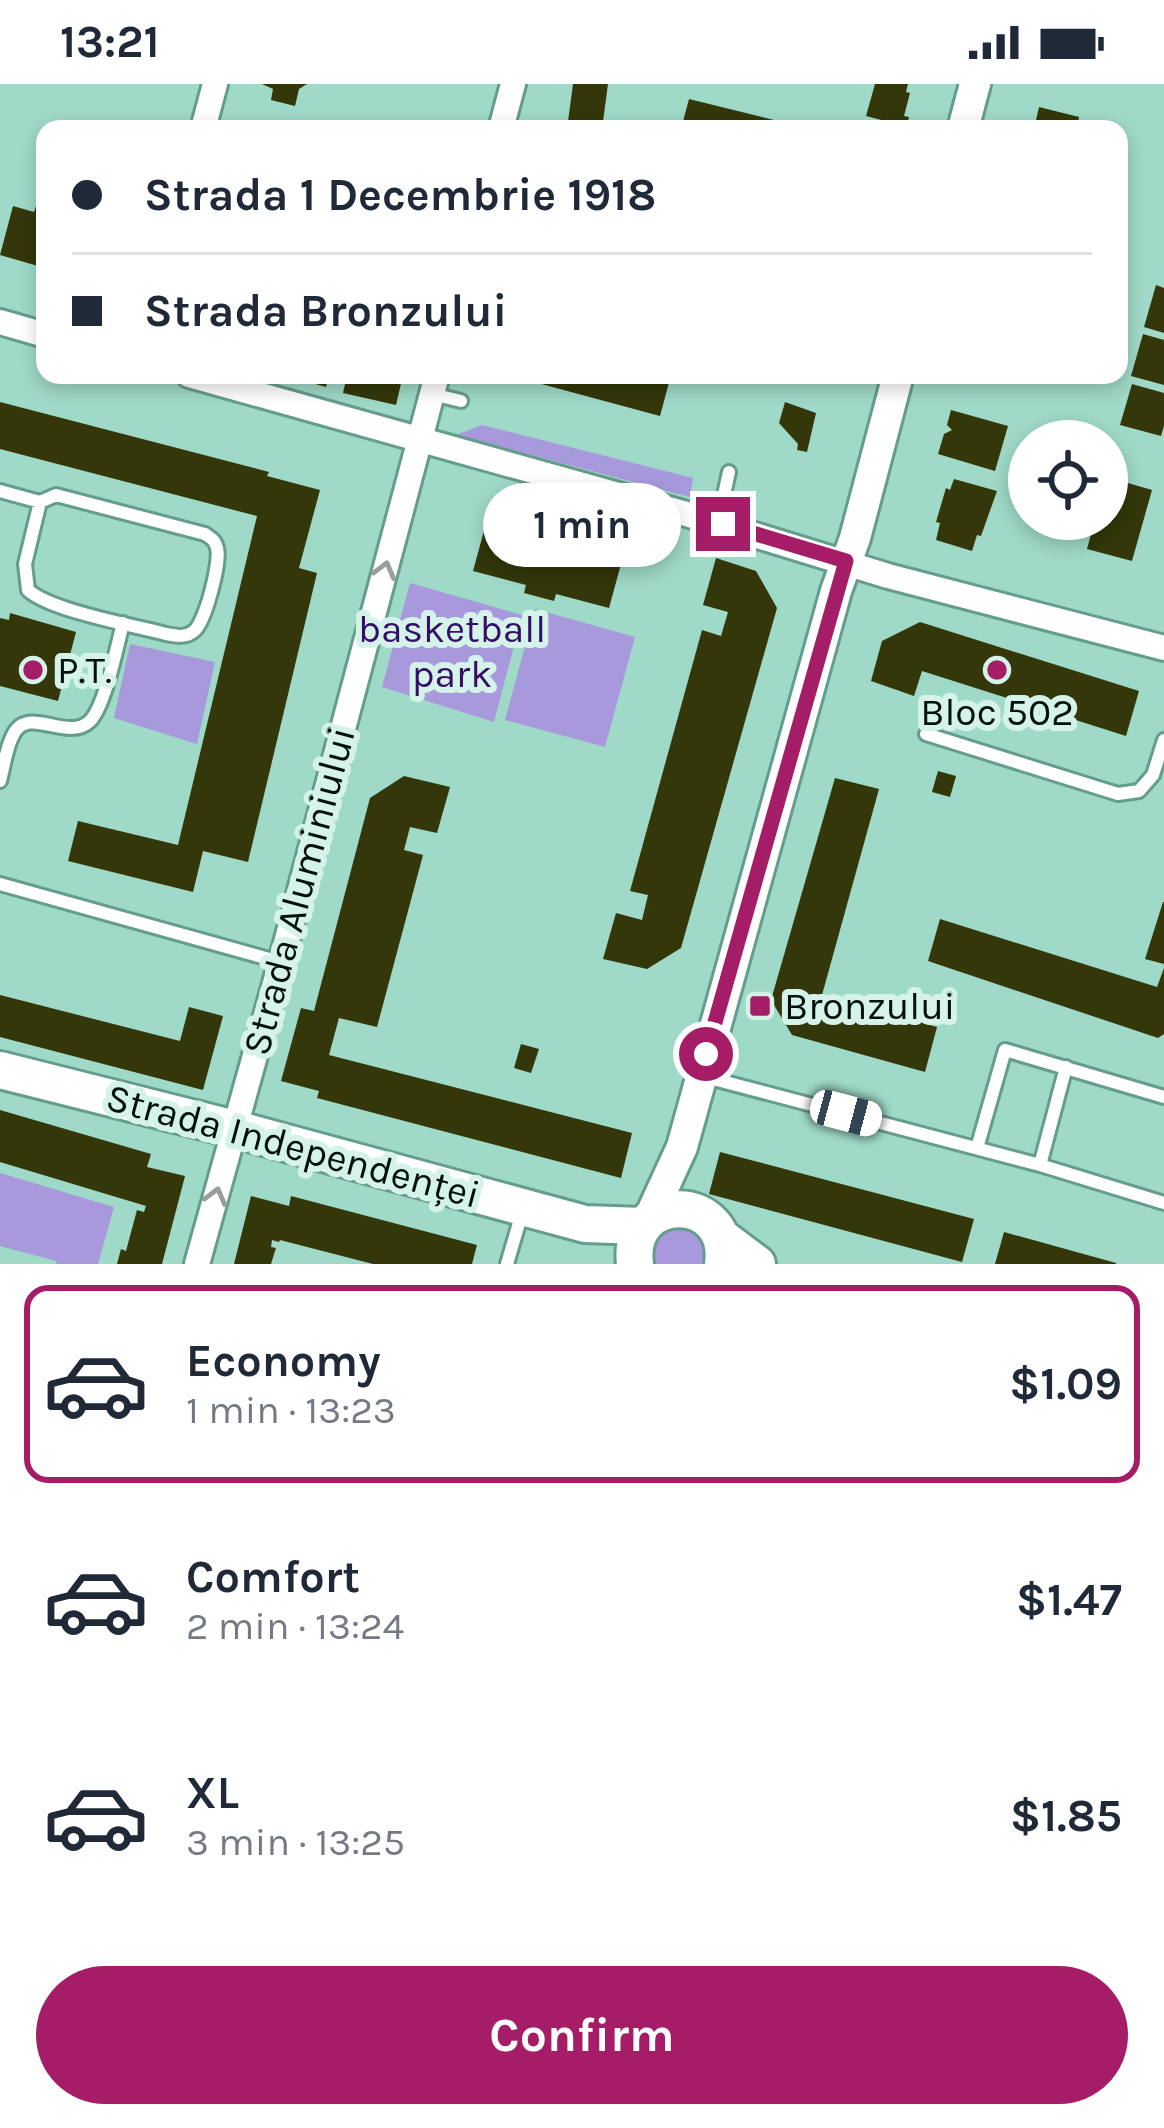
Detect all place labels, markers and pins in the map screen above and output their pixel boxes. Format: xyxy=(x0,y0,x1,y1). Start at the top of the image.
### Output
place label: P.T. xyxy=(57,647,112,693)
marker: P.T. xyxy=(20,657,46,683)
marker: Bloc 502 xyxy=(984,657,1010,683)
place label: Bloc 502 xyxy=(920,689,1074,735)
place label: Bronzului xyxy=(784,983,955,1029)
marker: Bronzului xyxy=(747,993,773,1019)

